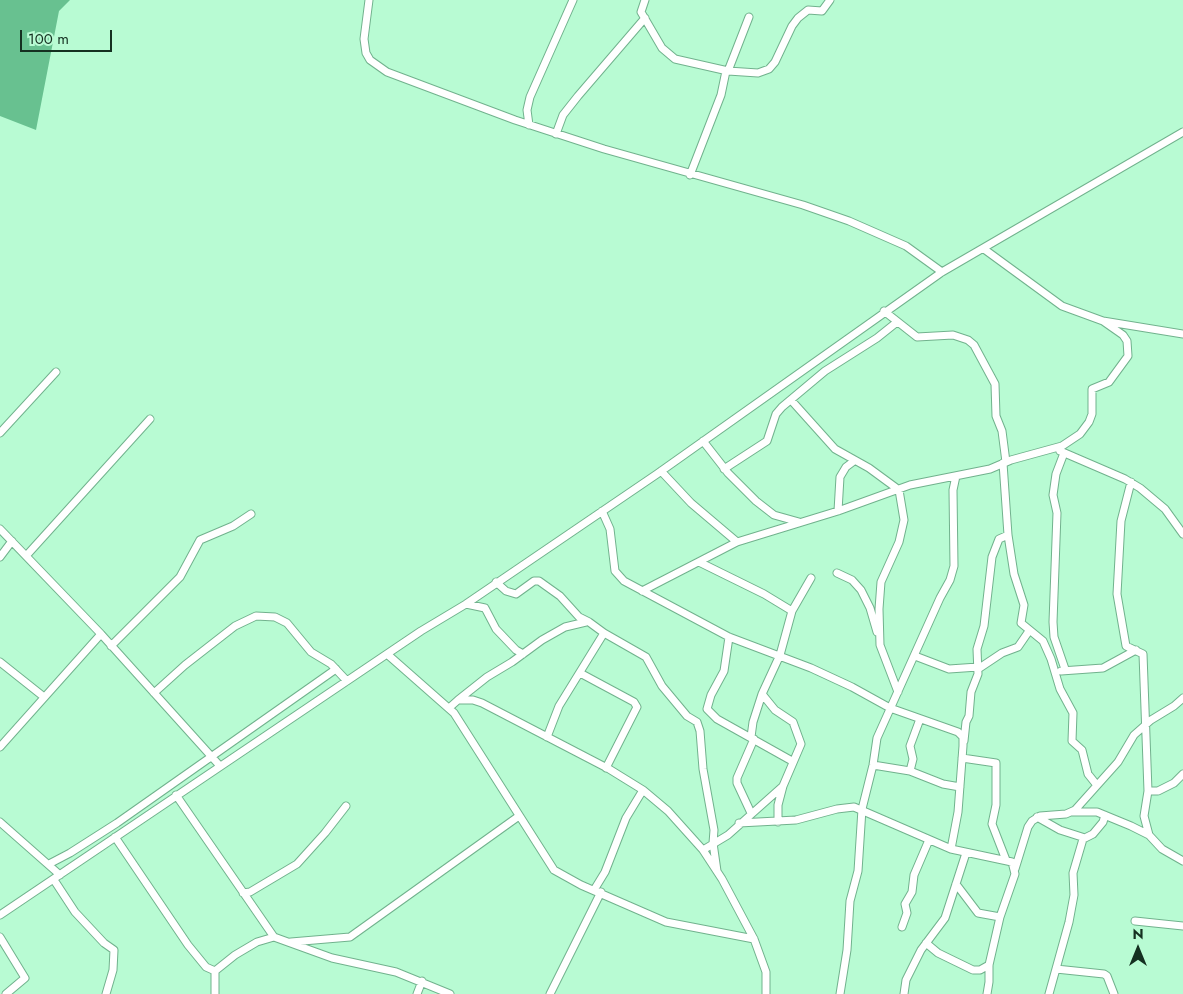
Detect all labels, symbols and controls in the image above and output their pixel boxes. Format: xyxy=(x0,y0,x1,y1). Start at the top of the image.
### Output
scale bar xyxy=(22,20,115,52)
text: 100 m xyxy=(28,28,69,50)
north arrow xyxy=(1113,924,1163,974)
text: N xyxy=(1132,924,1144,944)

